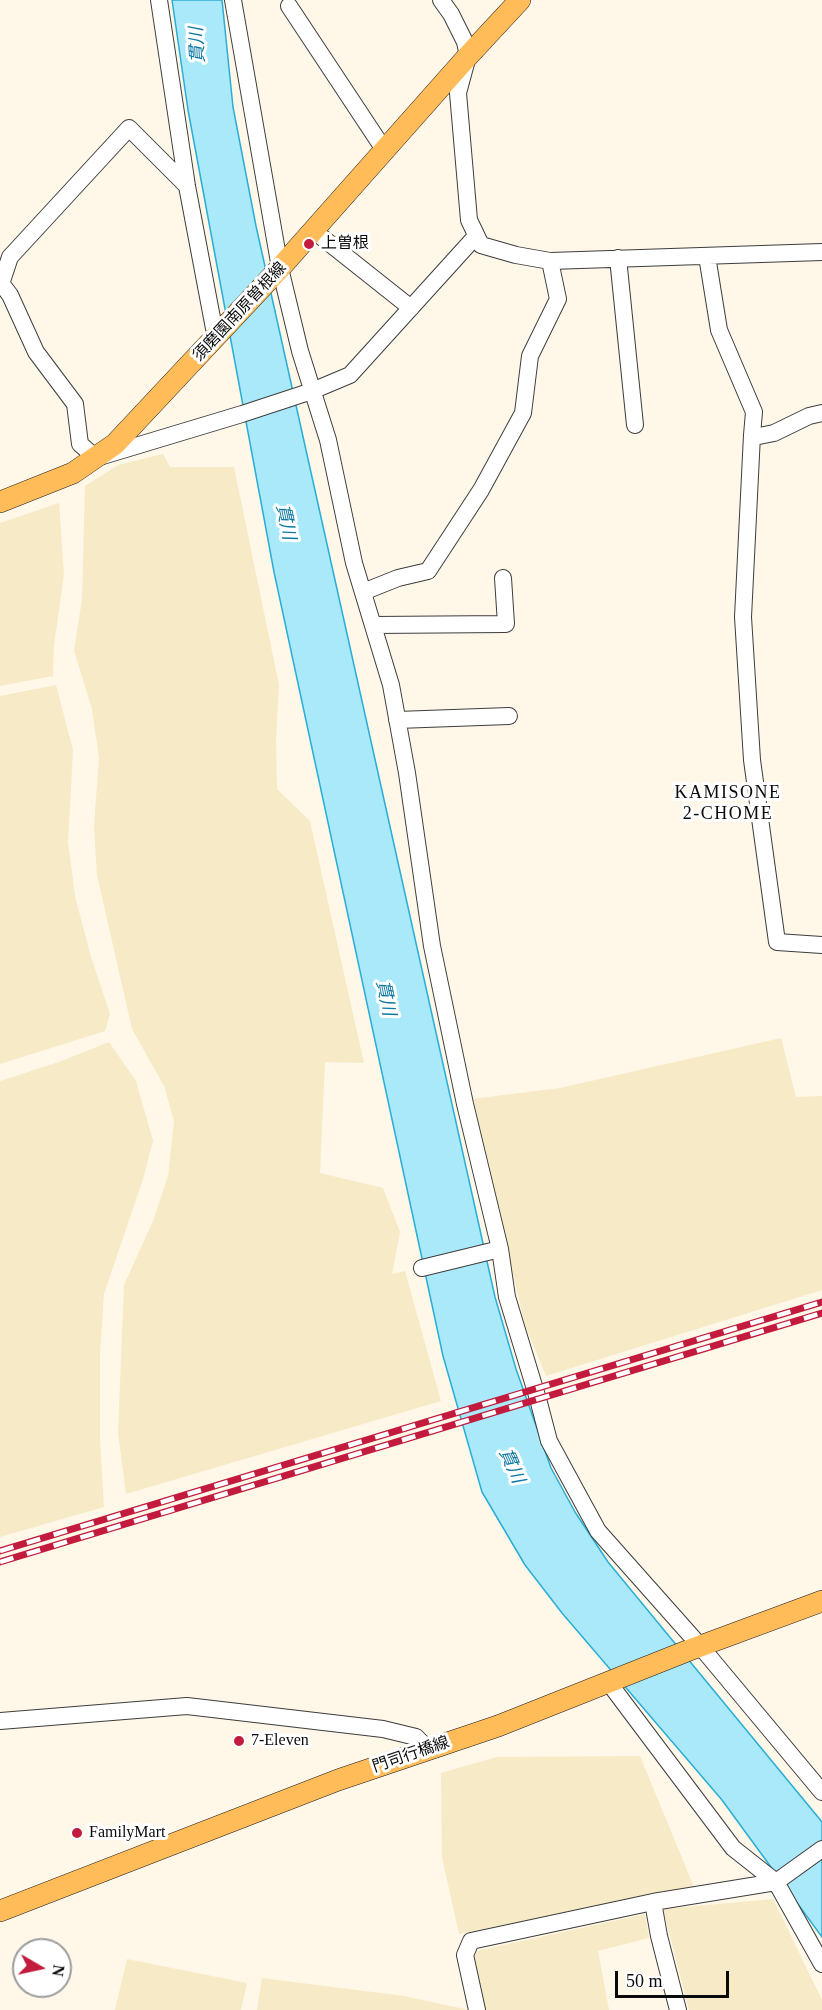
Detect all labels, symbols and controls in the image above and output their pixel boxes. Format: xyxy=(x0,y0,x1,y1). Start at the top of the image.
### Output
water label: 貫川 xyxy=(186,26,210,64)
place label: 上曽根 xyxy=(321,234,369,254)
marker: 上曽根 xyxy=(302,237,316,251)
street label: 須磨園南原曽根線 xyxy=(189,259,291,365)
water label: 貫川 xyxy=(271,502,299,542)
district label: KAMISONE 2-CHOME xyxy=(674,782,782,824)
water label: 貫川 xyxy=(371,978,399,1018)
water label: 貫川 xyxy=(494,1445,528,1487)
place label: 7-Eleven xyxy=(251,1731,309,1751)
street label: 門司行橋線 xyxy=(370,1733,452,1777)
marker: 7-Eleven xyxy=(232,1734,246,1748)
place label: FamilyMart xyxy=(89,1823,165,1843)
marker: FamilyMart xyxy=(70,1826,84,1840)
north arrow xyxy=(12,1938,72,1998)
scale bar xyxy=(618,1959,732,1997)
text: N xyxy=(49,1964,68,1978)
text: 50 m xyxy=(626,1971,663,1991)

